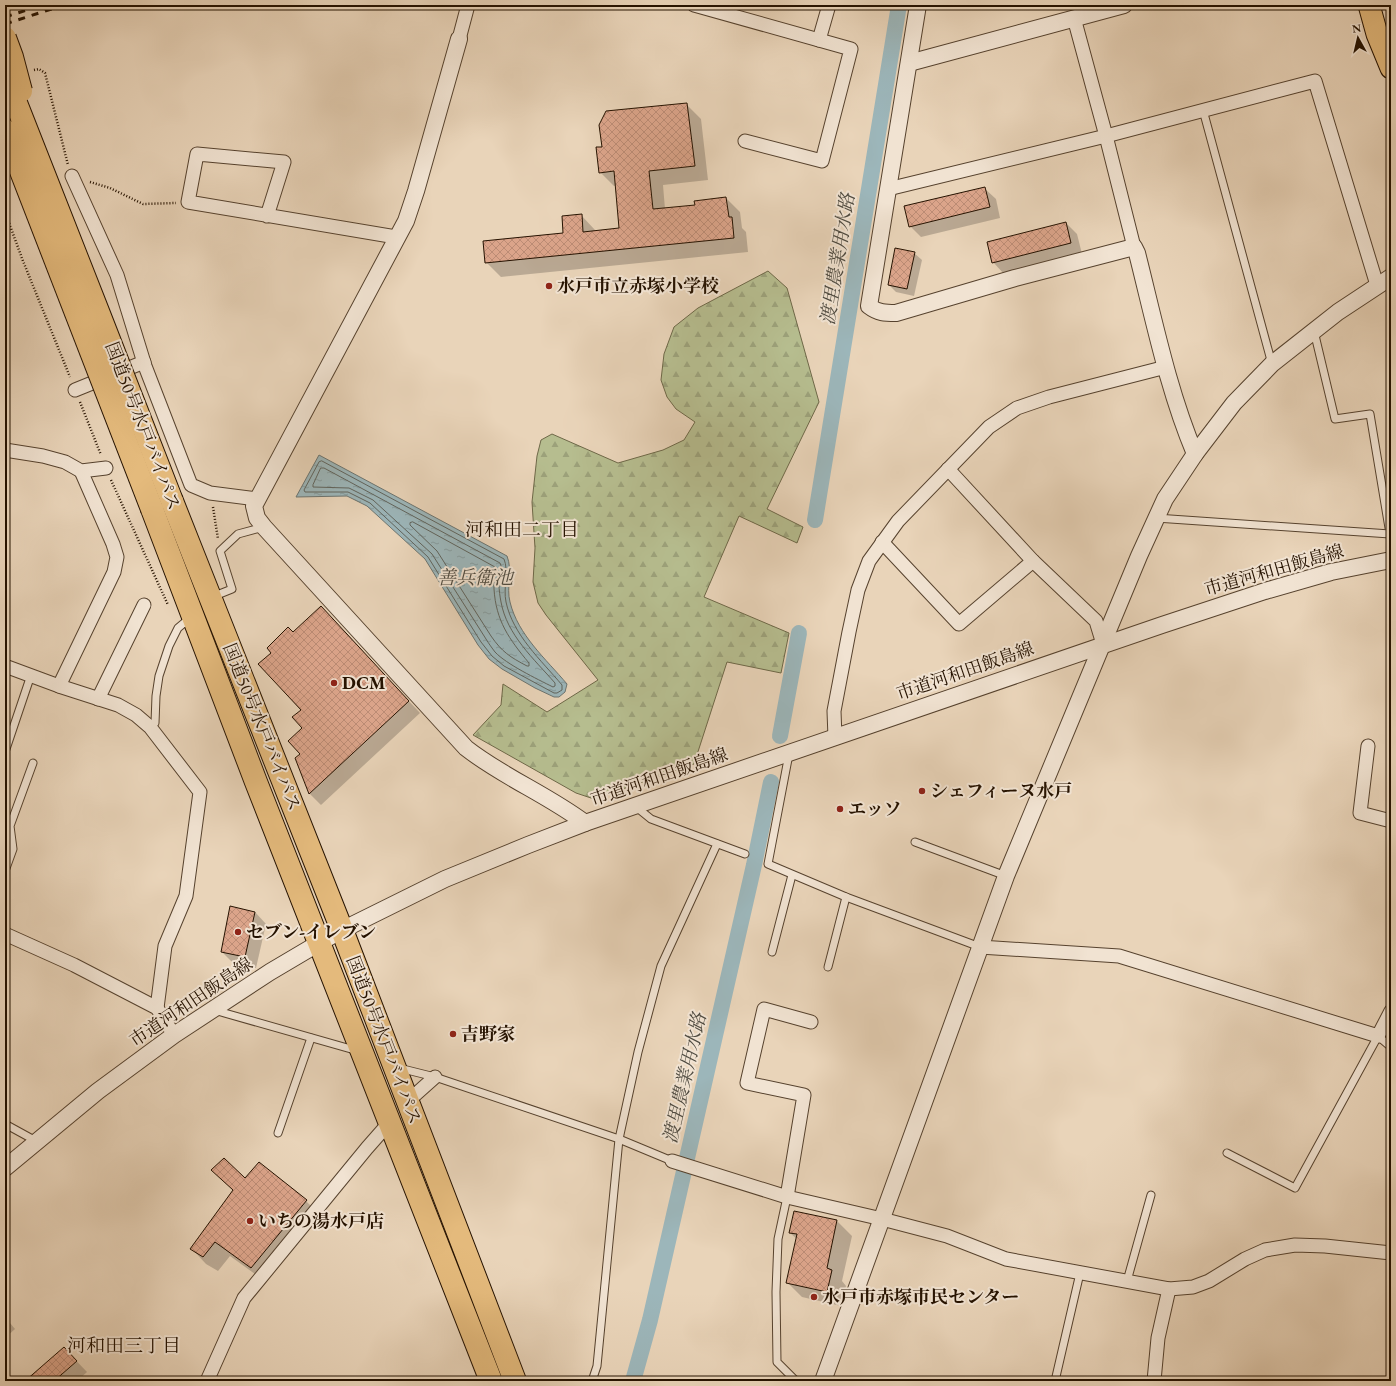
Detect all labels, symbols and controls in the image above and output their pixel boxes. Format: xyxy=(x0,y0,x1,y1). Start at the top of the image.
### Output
north arrow xyxy=(1338,18,1378,58)
text: N xyxy=(1351,21,1362,36)
water label: 渡里農業用水路 xyxy=(815,189,861,327)
place label: 水戸市立赤塚小学校 xyxy=(557,274,719,297)
marker: 水戸市立赤塚小学校 xyxy=(544,281,554,291)
street label: 国道50号水戸バイパス xyxy=(101,338,186,513)
district label: 河和田二丁目 xyxy=(465,517,579,542)
street label: 市道河和田飯島線 xyxy=(1201,539,1346,600)
water label: 善兵衛池 xyxy=(437,565,515,590)
street label: 市道河和田飯島線 xyxy=(893,636,1037,705)
street label: 国道50号水戸バイパス xyxy=(218,640,307,814)
place label: DCM xyxy=(342,671,386,694)
marker: DCM xyxy=(329,678,339,688)
street label: 市道河和田飯島線 xyxy=(587,742,731,811)
place label: シェフィーヌ水戸 xyxy=(930,779,1072,802)
marker: シェフィーヌ水戸 xyxy=(917,786,927,796)
place label: エッソ xyxy=(848,797,902,820)
marker: エッソ xyxy=(835,804,845,814)
place label: セブン-イレブン xyxy=(246,920,376,943)
marker: セブン-イレブン xyxy=(233,927,243,937)
street label: 市道河和田飯島線 xyxy=(125,952,257,1051)
street label: 国道50号水戸バイパス xyxy=(342,952,427,1127)
water label: 渡里農業用水路 xyxy=(657,1009,712,1146)
place label: 吉野家 xyxy=(461,1022,515,1045)
marker: 吉野家 xyxy=(448,1029,458,1039)
place label: いちの湯水戸店 xyxy=(258,1209,384,1232)
marker: いちの湯水戸店 xyxy=(245,1216,255,1226)
place label: 水戸市赤塚市民センター xyxy=(822,1285,1019,1308)
marker: 水戸市赤塚市民センター xyxy=(809,1292,819,1302)
district label: 河和田三丁目 xyxy=(67,1333,181,1358)

